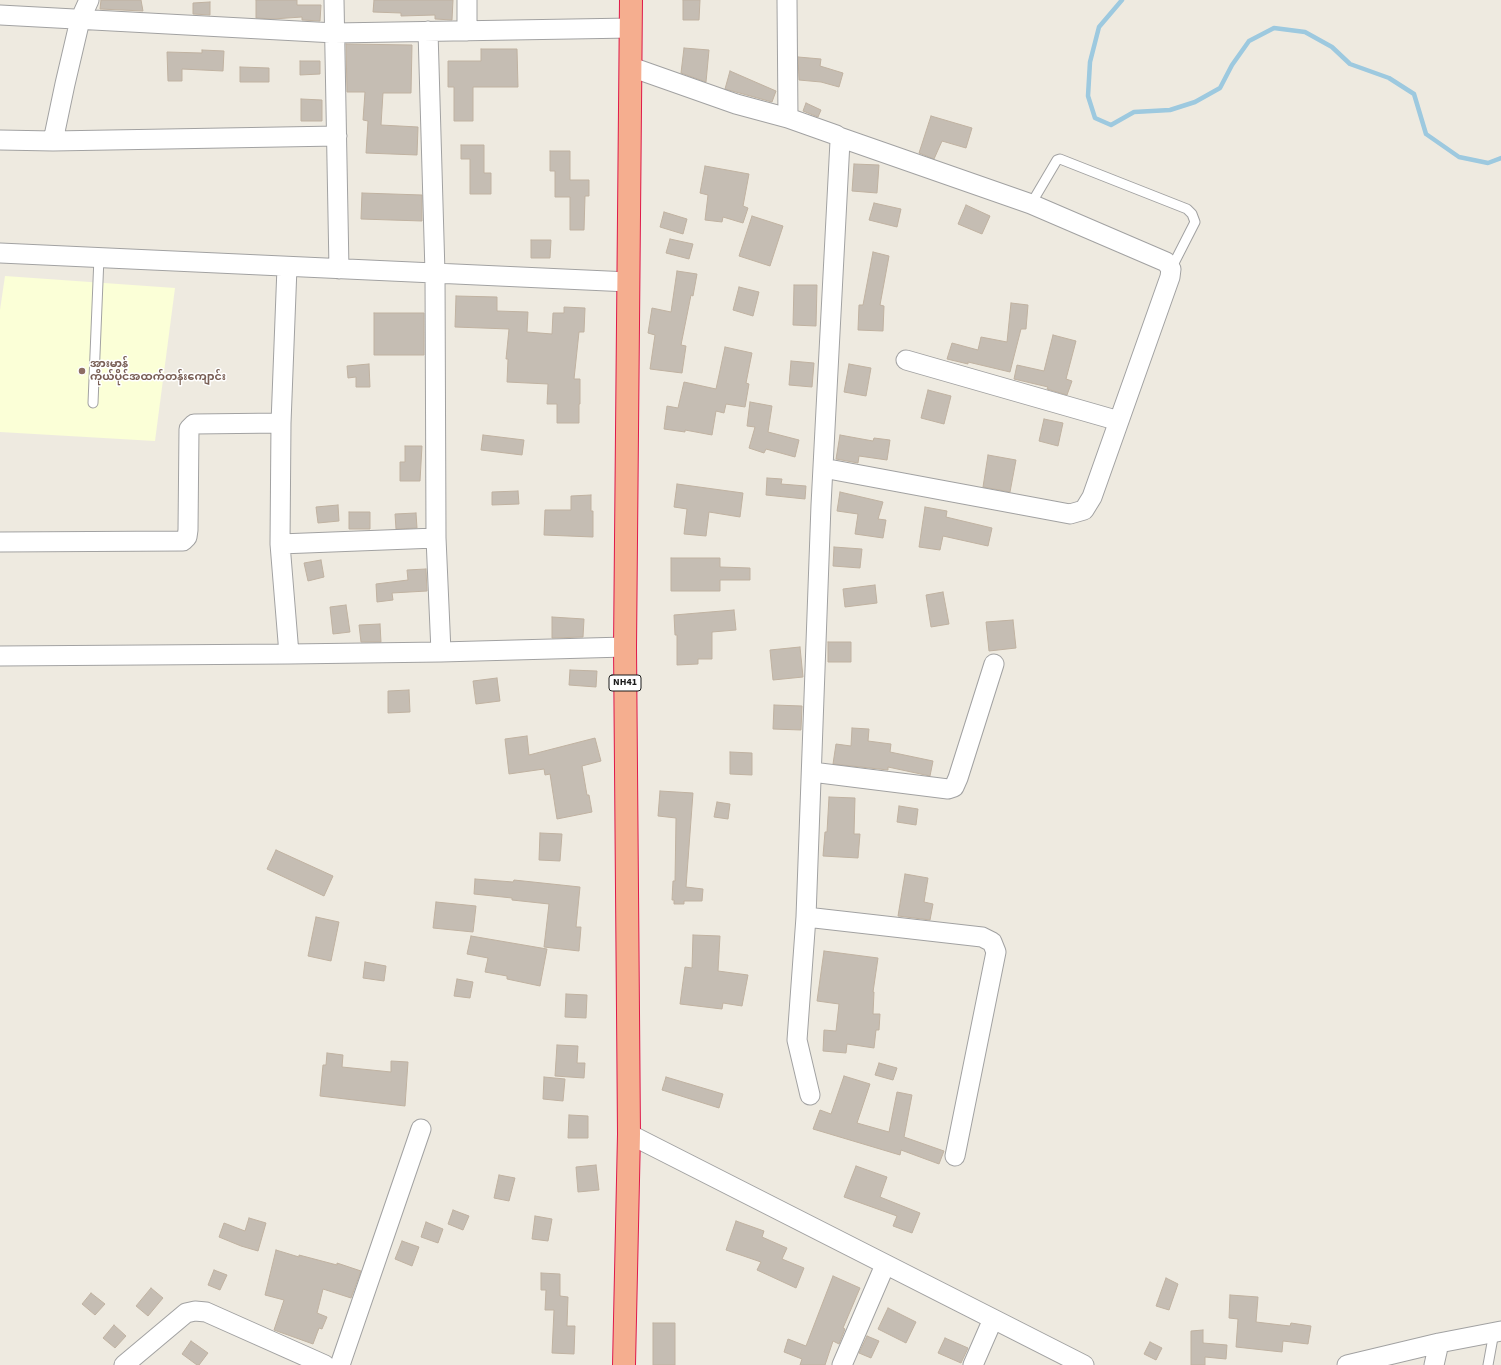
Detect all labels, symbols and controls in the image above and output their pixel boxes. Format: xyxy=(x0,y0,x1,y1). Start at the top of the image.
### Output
place label: အားမာန် ကိုယ်ပိုင်အထက်တန်းကျောင်း xyxy=(90,358,226,384)
marker: အားမာန် ကိုယ်ပိုင်အထက်တန်းကျောင်း xyxy=(77,366,87,376)
road number: NH41 xyxy=(609,675,641,691)

